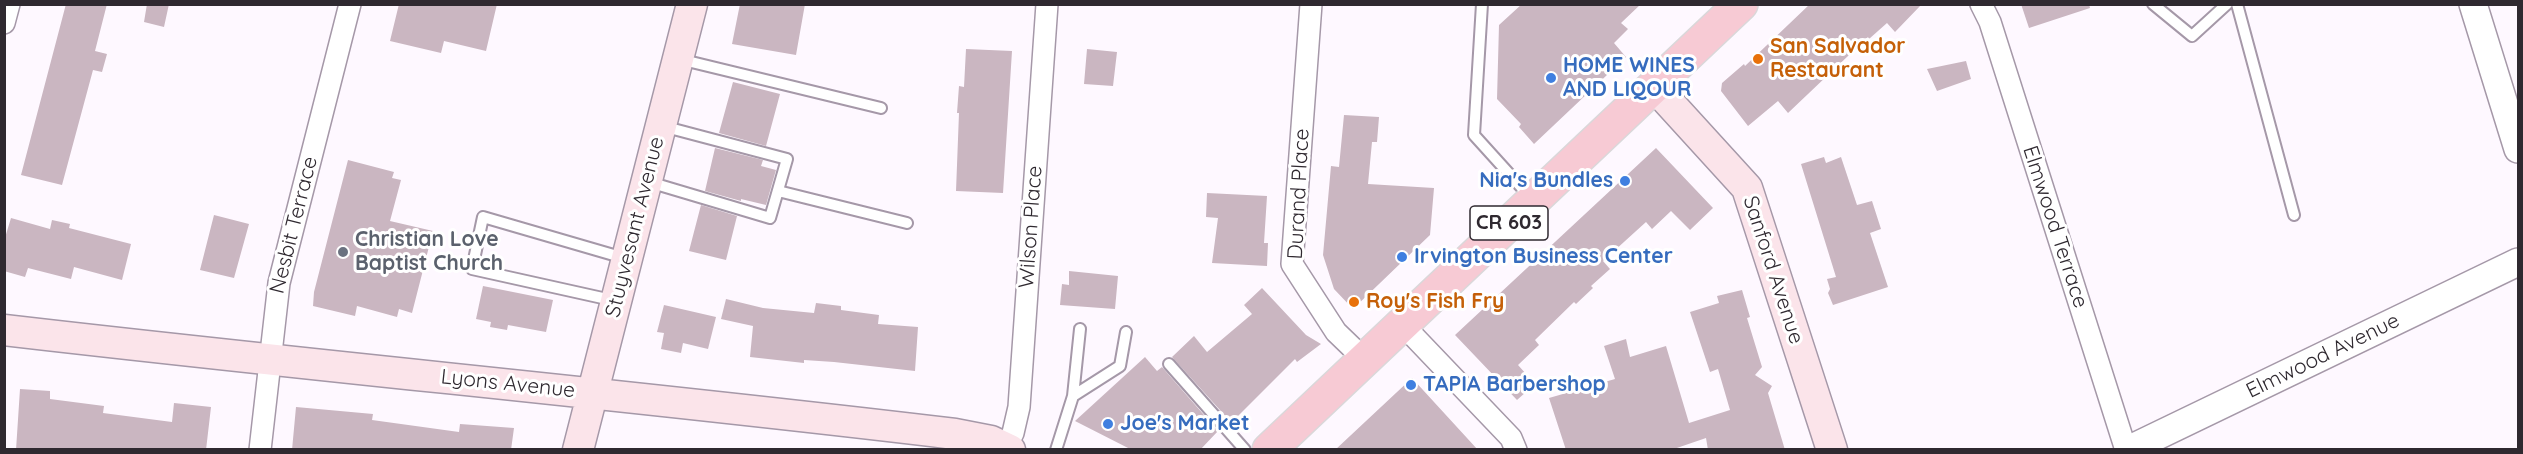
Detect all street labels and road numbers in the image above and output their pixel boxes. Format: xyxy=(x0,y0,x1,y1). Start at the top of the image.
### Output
street label: Durand Place xyxy=(1283,128,1315,260)
street label: Stuyvesant Avenue xyxy=(600,134,670,320)
street label: Elmwood Terrace xyxy=(2017,143,2093,311)
street label: Nesbit Terrace xyxy=(265,154,323,296)
street label: Wilson Place xyxy=(1014,165,1048,289)
street label: Sanford Avenue xyxy=(1737,193,1809,347)
road number: CR 603 xyxy=(1470,206,1548,240)
street label: Elmwood Avenue xyxy=(2242,308,2404,404)
street label: Lyons Avenue xyxy=(440,364,576,404)

